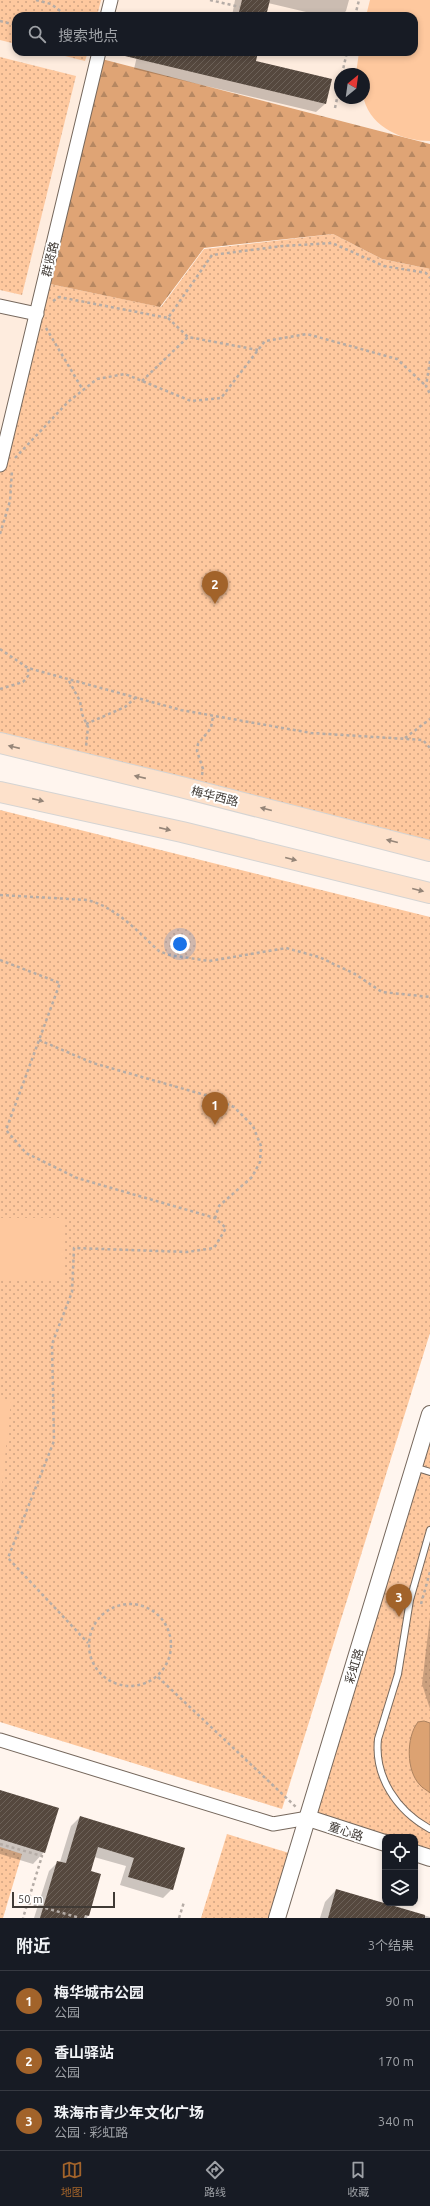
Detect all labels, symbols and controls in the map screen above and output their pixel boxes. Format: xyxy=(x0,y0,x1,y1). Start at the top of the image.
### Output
search box xyxy=(12,12,418,56)
icon: search xyxy=(26,23,48,45)
text: 搜索地点 xyxy=(58,27,118,44)
north arrow xyxy=(334,68,370,104)
street label: 群贤路 xyxy=(40,240,60,278)
pin: 2 xyxy=(202,571,228,604)
one-way arrow xyxy=(8,743,20,749)
one-way arrow xyxy=(134,774,146,780)
street label: 梅华西路 xyxy=(190,784,240,808)
one-way arrow xyxy=(32,798,44,804)
one-way arrow xyxy=(260,805,273,811)
one-way arrow xyxy=(159,826,171,832)
one-way arrow xyxy=(386,838,398,844)
one-way arrow xyxy=(285,856,297,862)
one-way arrow xyxy=(411,887,424,893)
your location xyxy=(170,934,190,954)
pin: 1 xyxy=(202,1092,228,1125)
pin: 3 xyxy=(386,1584,412,1617)
street label: 彩虹路 xyxy=(343,1647,365,1685)
street label: 童心路 xyxy=(327,1819,365,1843)
map controls xyxy=(382,1834,418,1906)
button: locate xyxy=(382,1834,418,1870)
button: layers xyxy=(382,1870,418,1906)
scale bar xyxy=(12,1890,115,1909)
text: 50 m xyxy=(18,1893,42,1905)
text: 附近 xyxy=(16,1936,50,1955)
text: 3个结果 xyxy=(368,1938,414,1952)
text: 梅华城市公园 xyxy=(54,1984,144,2001)
text: 1 xyxy=(25,1994,33,2008)
text: 90 m xyxy=(385,1994,414,2008)
text: 公园 xyxy=(54,2005,80,2019)
text: 香山驿站 xyxy=(54,2044,114,2061)
text: 2 xyxy=(25,2054,33,2068)
text: 170 m xyxy=(378,2054,414,2068)
text: 公园 xyxy=(54,2065,80,2079)
text: 珠海市青少年文化广场 xyxy=(54,2104,204,2121)
text: 3 xyxy=(25,2114,33,2128)
text: 340 m xyxy=(378,2114,414,2128)
text: 公园 · 彩虹路 xyxy=(54,2125,128,2139)
tab: 地图 xyxy=(61,2159,83,2199)
tab: 路线 xyxy=(204,2159,226,2199)
tab: 收藏 xyxy=(347,2159,369,2199)

